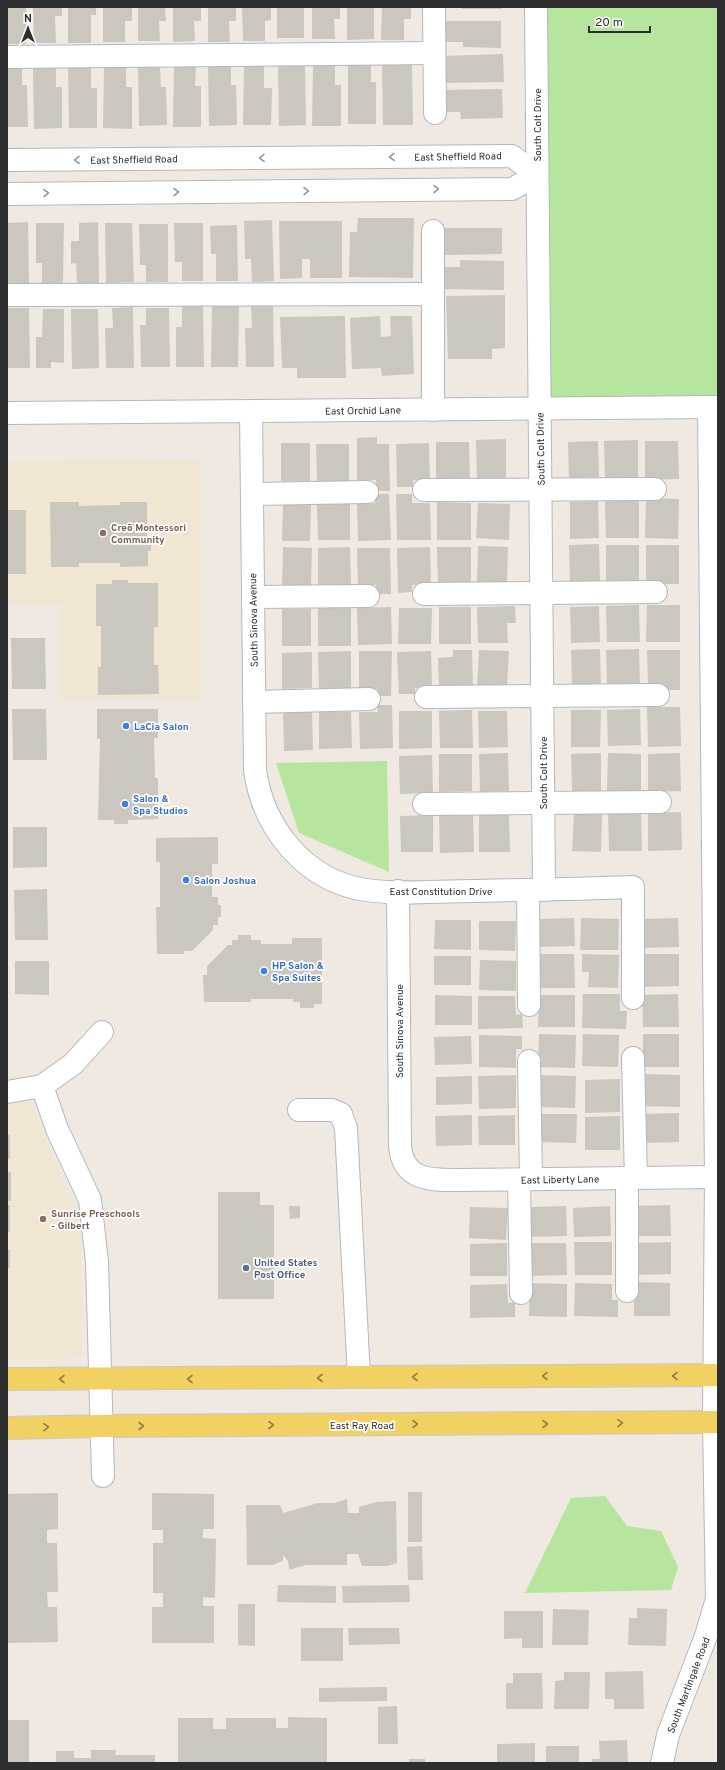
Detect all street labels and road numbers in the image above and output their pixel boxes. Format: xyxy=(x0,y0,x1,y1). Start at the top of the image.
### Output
street label: South Colt Drive xyxy=(532,88,545,162)
street label: East Sheffield Road xyxy=(414,150,502,165)
street label: East Sheffield Road xyxy=(90,153,178,168)
street label: East Orchid Lane xyxy=(325,404,401,419)
street label: South Colt Drive xyxy=(534,412,549,486)
street label: South Sinova Avenue xyxy=(247,573,262,667)
street label: South Colt Drive xyxy=(538,736,551,810)
street label: East Constitution Drive xyxy=(390,886,492,899)
street label: South Sinova Avenue xyxy=(394,984,407,1078)
street label: East Liberty Lane xyxy=(521,1173,600,1188)
street label: East Ray Road xyxy=(330,1420,394,1433)
street label: South Martingale Road xyxy=(665,1636,714,1736)

